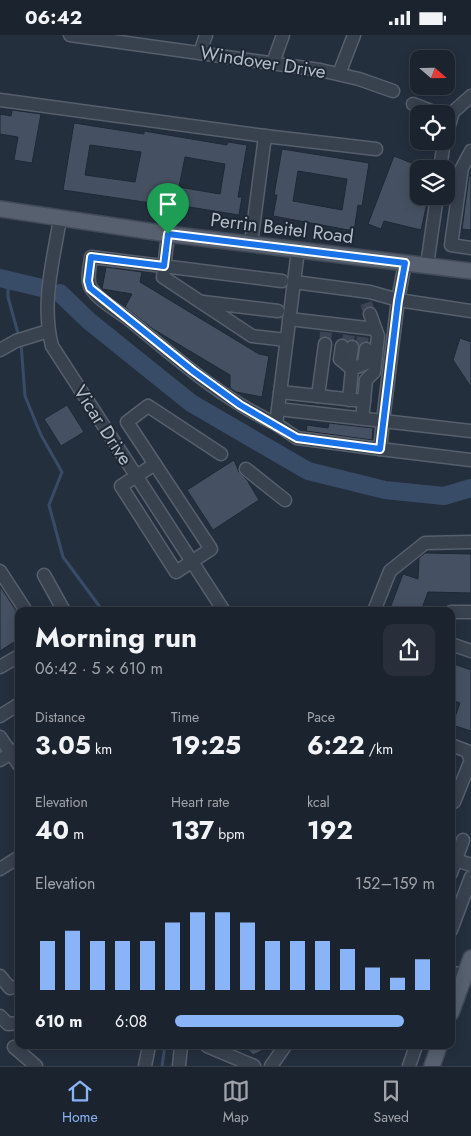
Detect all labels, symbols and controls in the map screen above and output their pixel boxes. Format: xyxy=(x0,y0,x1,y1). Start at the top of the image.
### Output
text: 06:42 xyxy=(25,4,82,31)
street label: Windover Drive xyxy=(198,39,328,85)
north arrow xyxy=(410,50,455,95)
map controls xyxy=(410,50,455,205)
button: locate xyxy=(410,105,455,150)
button: layers xyxy=(410,160,455,205)
pin xyxy=(147,183,189,234)
icon: arrive xyxy=(154,190,182,218)
street label: Perrin Beitel Road xyxy=(209,206,355,250)
street label: Vicar Drive xyxy=(67,380,139,470)
text: Morning run xyxy=(35,617,197,658)
button: share xyxy=(383,624,435,676)
text: 06:42 · 5 × 610 m xyxy=(35,657,163,680)
text: Distance xyxy=(35,707,85,727)
text: Time xyxy=(171,707,199,727)
text: Pace xyxy=(307,707,335,727)
text: 3.05 xyxy=(35,727,91,763)
text: 19:25 xyxy=(171,727,241,763)
text: 6:22 xyxy=(307,727,365,763)
text: km xyxy=(91,739,112,759)
text: /km xyxy=(365,739,393,759)
text: Elevation xyxy=(35,792,88,812)
text: Heart rate xyxy=(171,792,229,812)
text: kcal xyxy=(307,792,330,812)
text: 40 xyxy=(35,812,69,848)
text: 137 xyxy=(171,812,214,848)
text: 192 xyxy=(307,812,353,848)
text: m xyxy=(69,824,84,844)
text: bpm xyxy=(214,824,245,844)
text: Elevation xyxy=(35,872,95,895)
text: 152–159 m xyxy=(355,872,435,895)
text: 610 m xyxy=(35,1010,82,1033)
text: 6:08 xyxy=(115,1010,147,1033)
tab: Home xyxy=(62,1077,98,1127)
tab: Map xyxy=(222,1077,250,1127)
tab: Saved xyxy=(374,1077,409,1127)

